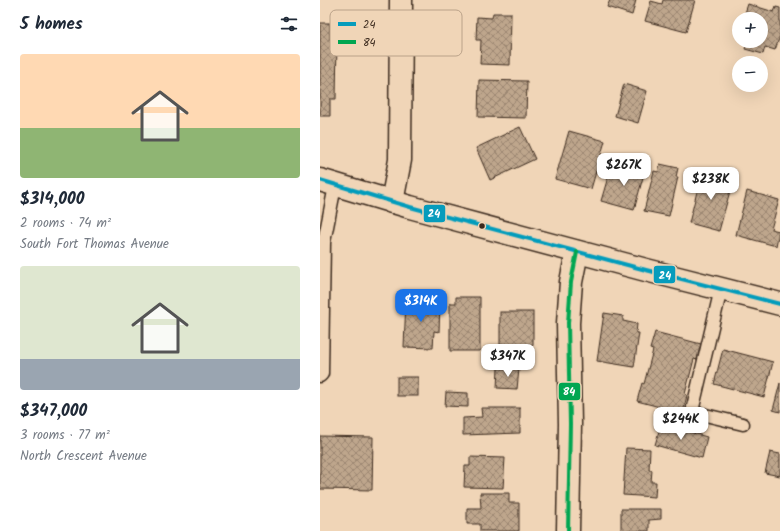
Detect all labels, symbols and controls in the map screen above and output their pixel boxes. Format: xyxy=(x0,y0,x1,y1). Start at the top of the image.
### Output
legend xyxy=(330,10,462,56)
text: 5 homes xyxy=(20,11,83,38)
map controls xyxy=(732,12,768,92)
button: + xyxy=(732,12,768,48)
icon: filters xyxy=(278,13,300,35)
text: 24 xyxy=(363,16,375,34)
text: 84 xyxy=(363,34,376,52)
button: − xyxy=(732,56,768,92)
icon: home xyxy=(124,80,196,152)
pin: $267K xyxy=(596,153,652,187)
text: $267K xyxy=(606,155,642,176)
pin: $238K xyxy=(683,167,739,201)
text: $238K xyxy=(692,169,730,190)
text: $314,000 xyxy=(20,186,84,213)
line badge: 24 xyxy=(423,204,446,223)
text: 24 xyxy=(428,205,440,223)
text: 2 rooms · 74 m² xyxy=(20,213,111,234)
unlabelled marker xyxy=(477,221,487,231)
text: South Fort Thomas Avenue xyxy=(20,234,169,255)
line badge: 24 xyxy=(653,265,676,284)
text: 24 xyxy=(659,267,671,285)
pin: $314K xyxy=(393,289,449,323)
text: $314K xyxy=(404,291,438,312)
icon: home xyxy=(124,292,196,364)
pin: $347K xyxy=(480,344,536,378)
text: $347K xyxy=(490,346,526,367)
line badge: 84 xyxy=(558,382,581,401)
text: 84 xyxy=(563,383,575,401)
text: $347,000 xyxy=(20,398,87,425)
pin: $244K xyxy=(653,407,709,441)
text: $244K xyxy=(662,409,700,430)
text: 3 rooms · 77 m² xyxy=(20,425,110,446)
text: North Crescent Avenue xyxy=(20,446,147,467)

